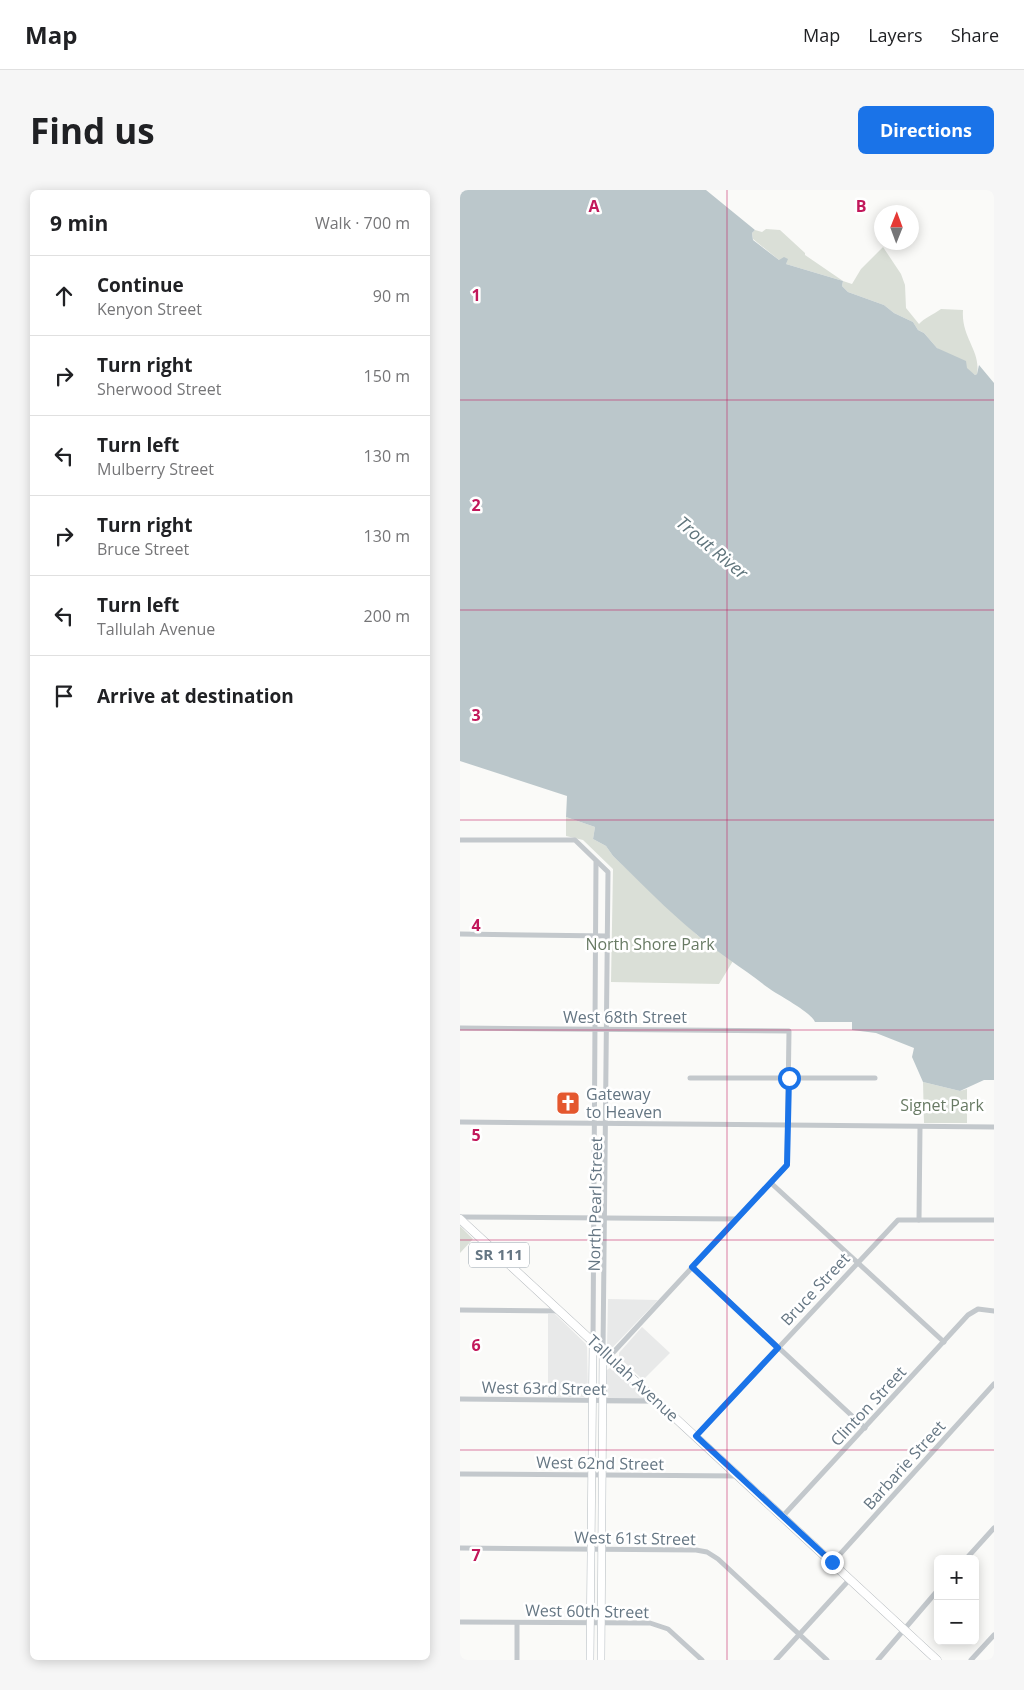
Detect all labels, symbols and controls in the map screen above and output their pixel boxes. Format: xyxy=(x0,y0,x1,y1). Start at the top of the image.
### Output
text: Map xyxy=(25,18,77,51)
text: Map xyxy=(803,23,840,47)
text: Layers xyxy=(868,23,923,47)
text: Share xyxy=(951,23,999,47)
button: Directions xyxy=(858,106,994,154)
text: Find us xyxy=(30,107,155,154)
text: A xyxy=(588,195,600,217)
text: B xyxy=(856,195,866,217)
north arrow xyxy=(874,205,919,250)
text: 9 min xyxy=(50,209,108,237)
text: Walk · 700 m xyxy=(315,212,410,234)
text: Continue xyxy=(97,272,184,298)
icon: ahead xyxy=(50,282,78,310)
text: 1 xyxy=(471,284,481,306)
text: 90 m xyxy=(373,285,410,307)
text: Kenyon Street xyxy=(97,298,202,320)
text: Turn right xyxy=(97,352,192,378)
icon: right xyxy=(50,362,78,390)
text: 150 m xyxy=(364,365,410,387)
text: Sherwood Street xyxy=(97,378,221,400)
text: Turn left xyxy=(97,432,179,458)
icon: left xyxy=(50,442,78,470)
text: 130 m xyxy=(364,445,410,467)
text: Mulberry Street xyxy=(97,458,214,480)
text: 2 xyxy=(471,494,481,516)
water label: Trout River xyxy=(672,510,754,585)
text: Turn right xyxy=(97,512,192,538)
icon: right xyxy=(50,522,78,550)
text: 130 m xyxy=(364,525,410,547)
text: Bruce Street xyxy=(97,538,189,560)
text: Turn left xyxy=(97,592,179,618)
icon: left xyxy=(50,602,78,630)
text: 200 m xyxy=(364,605,410,627)
text: Tallulah Avenue xyxy=(97,618,215,640)
icon: arrive xyxy=(50,682,78,710)
text: Arrive at destination xyxy=(97,683,294,709)
text: 3 xyxy=(471,704,481,726)
text: 4 xyxy=(471,914,481,936)
park label: North Shore Park xyxy=(585,933,715,955)
street label: West 68th Street xyxy=(563,1006,687,1028)
route start xyxy=(778,1067,801,1090)
place label: Gateway to Heaven xyxy=(586,1083,662,1123)
church icon: Gateway to Heaven xyxy=(555,1090,581,1116)
park label: Signet Park xyxy=(900,1094,984,1116)
text: 5 xyxy=(471,1124,481,1146)
street label: North Pearl Street xyxy=(583,1136,607,1272)
road number: SR 111 xyxy=(469,1242,529,1268)
street label: Bruce Street xyxy=(776,1248,855,1330)
street label: Tallulah Avenue xyxy=(582,1330,684,1426)
text: 6 xyxy=(471,1334,481,1356)
street label: Clinton Street xyxy=(825,1361,911,1451)
street label: West 63rd Street xyxy=(481,1376,607,1400)
street label: Barbarie Street xyxy=(858,1415,950,1514)
street label: West 62nd Street xyxy=(536,1451,664,1475)
street label: West 61st Street xyxy=(574,1526,696,1550)
text: 7 xyxy=(471,1544,481,1566)
route end xyxy=(821,1551,844,1574)
map controls xyxy=(934,1555,979,1645)
button: + xyxy=(934,1555,979,1600)
street label: West 60th Street xyxy=(525,1599,649,1623)
button: − xyxy=(934,1600,979,1645)

